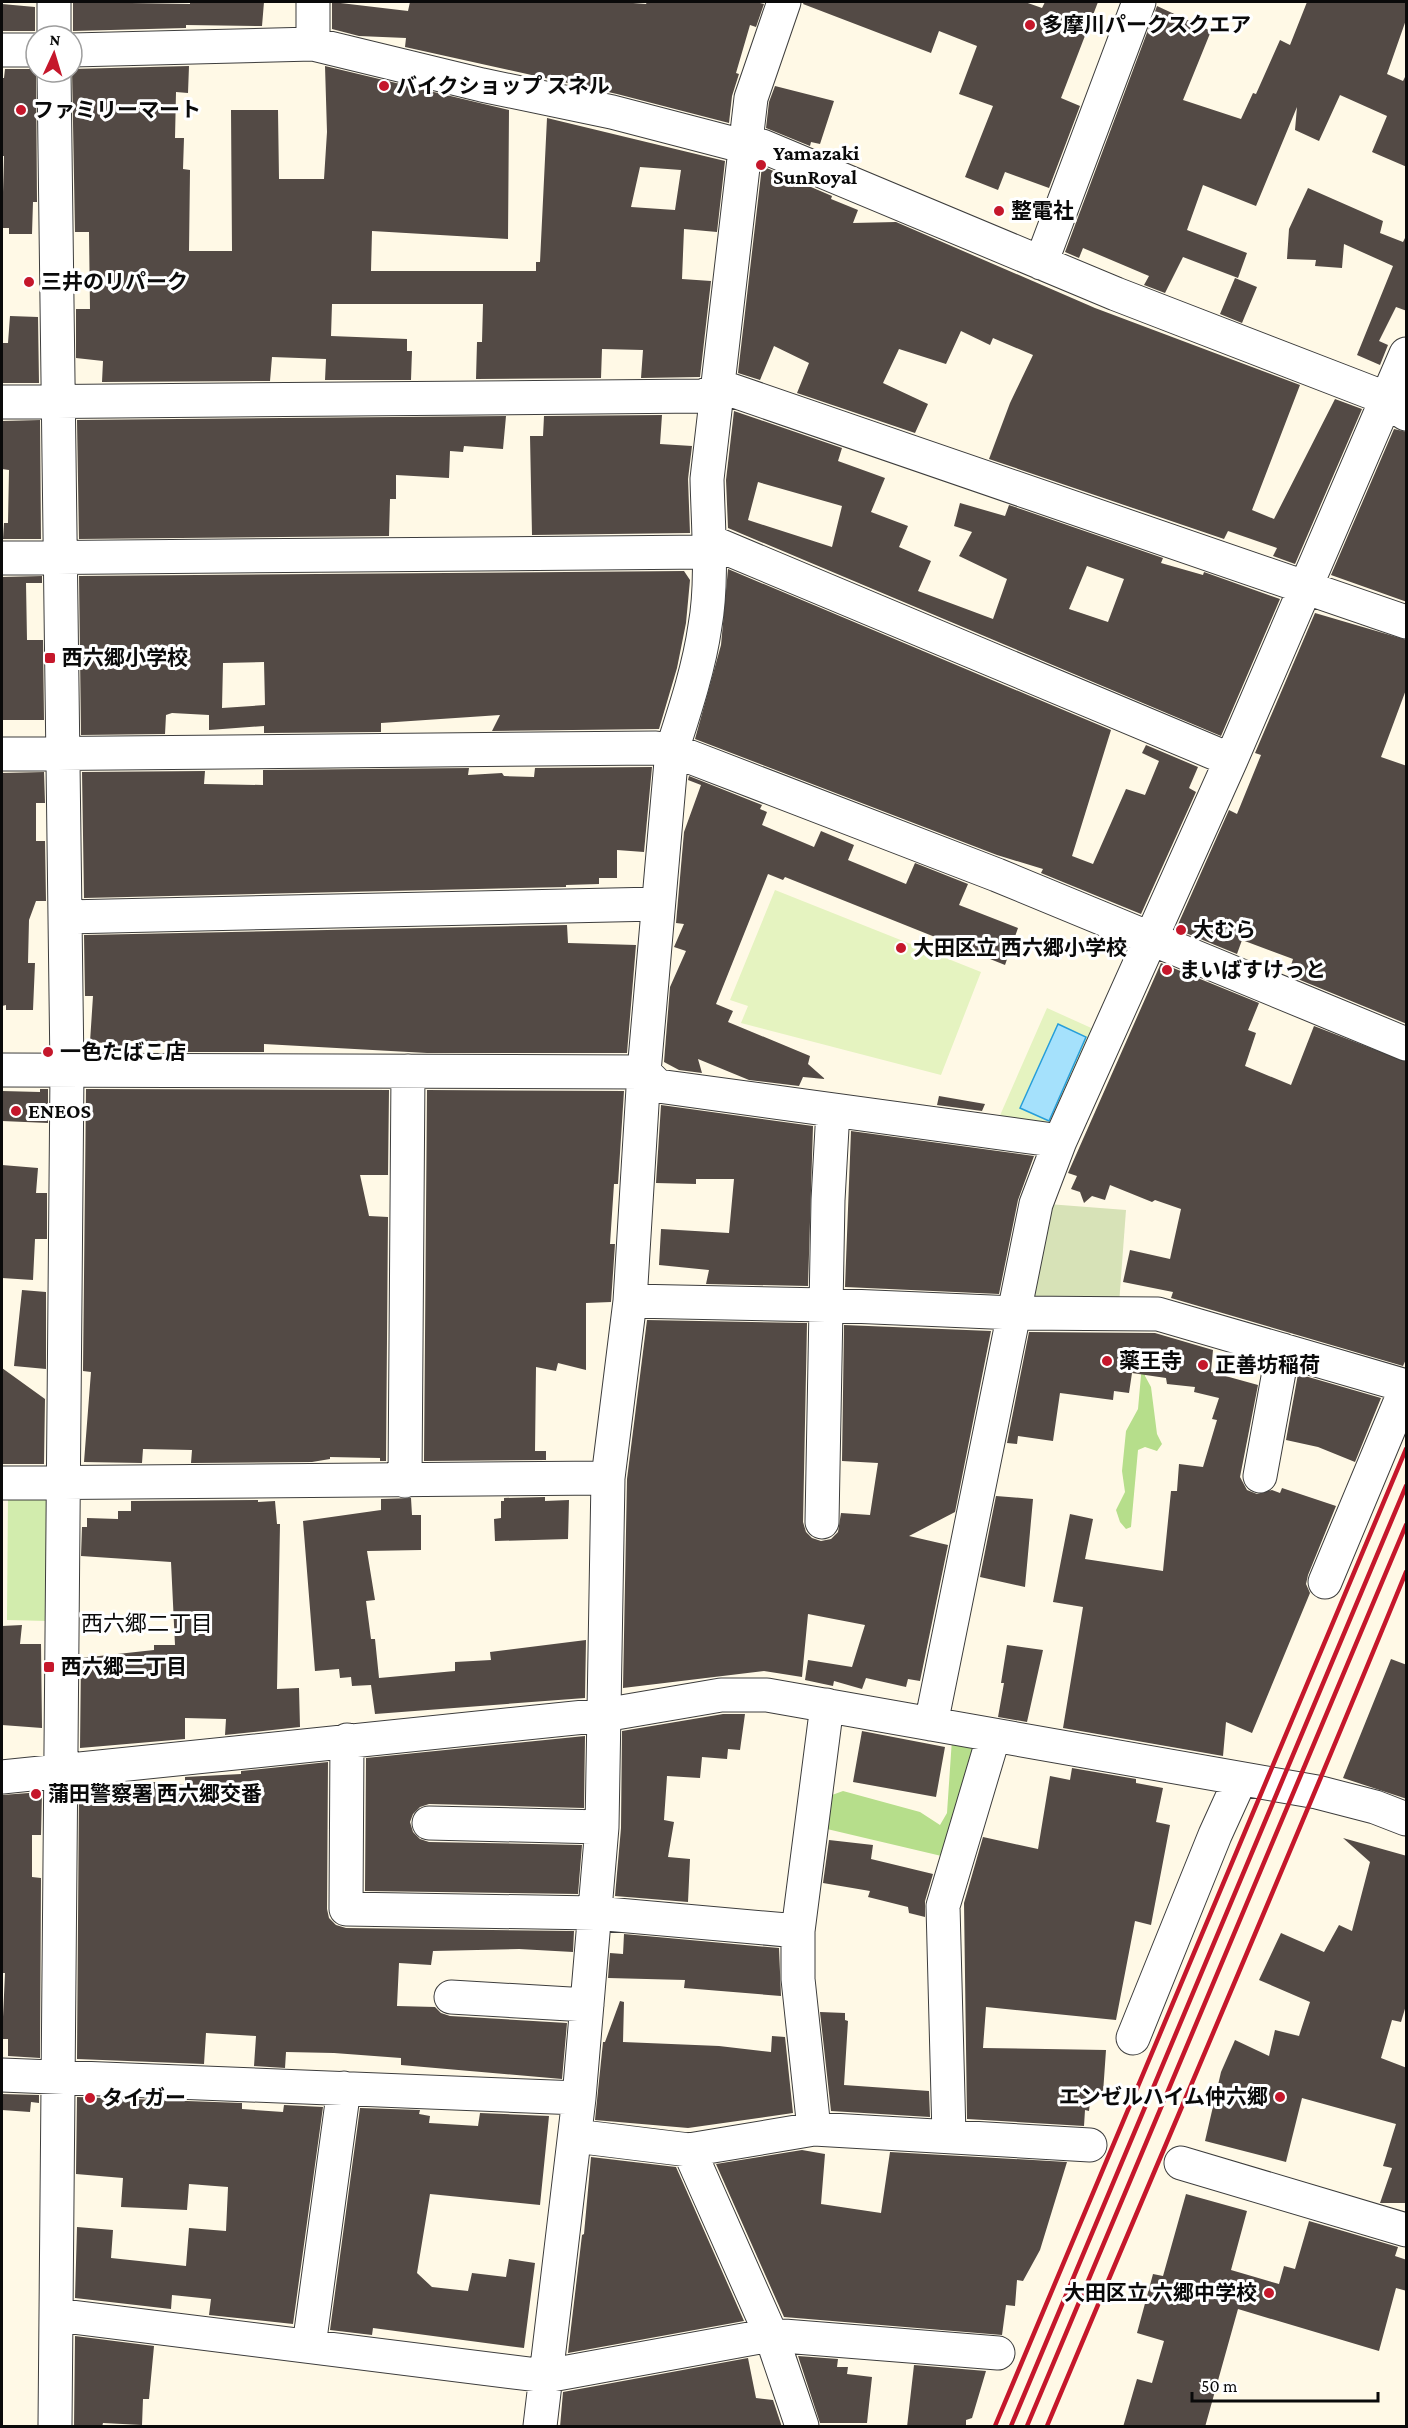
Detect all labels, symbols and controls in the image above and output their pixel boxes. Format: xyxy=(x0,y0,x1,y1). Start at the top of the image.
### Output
place label: 多摩川パークスクエア xyxy=(1042,13,1251,37)
marker: 多摩川パークスクエア xyxy=(1023,18,1037,32)
north arrow xyxy=(24,24,84,84)
text: N xyxy=(49,31,61,48)
place label: バイクショップ スネル xyxy=(396,74,610,98)
marker: バイクショップ スネル xyxy=(377,79,391,93)
place label: ファミリーマート xyxy=(33,98,201,122)
marker: ファミリーマート xyxy=(14,103,28,117)
place label: Yamazaki SunRoyal xyxy=(773,141,859,189)
marker: Yamazaki SunRoyal xyxy=(754,158,768,172)
place label: 整電社 xyxy=(1011,199,1074,223)
marker: 整電社 xyxy=(992,204,1006,218)
place label: 三井のリパーク xyxy=(41,270,188,294)
marker: 三井のリパーク xyxy=(22,275,36,289)
place label: 西六郷小学校 xyxy=(62,646,188,670)
marker: 西六郷小学校 xyxy=(43,651,57,665)
place label: 大むら xyxy=(1193,918,1256,942)
marker: 大むら xyxy=(1174,923,1188,937)
place label: 大田区立 西六郷小学校 xyxy=(913,936,1127,960)
marker: 大田区立 西六郷小学校 xyxy=(894,941,908,955)
place label: まいばすけっと xyxy=(1179,958,1326,982)
marker: まいばすけっと xyxy=(1160,963,1174,977)
place label: 一色たばこ店 xyxy=(60,1040,186,1064)
marker: 一色たばこ店 xyxy=(41,1045,55,1059)
place label: ENEOS xyxy=(28,1099,91,1123)
marker: ENEOS xyxy=(9,1104,23,1118)
place label: 薬王寺 xyxy=(1119,1349,1182,1373)
place label: 正善坊稲荷 xyxy=(1215,1353,1320,1377)
marker: 薬王寺 xyxy=(1100,1354,1114,1368)
marker: 正善坊稲荷 xyxy=(1196,1358,1210,1372)
district label: 西六郷二丁目 xyxy=(81,1611,213,1636)
place label: 西六郷二丁目 xyxy=(61,1655,187,1679)
marker: 西六郷二丁目 xyxy=(42,1660,56,1674)
place label: 蒲田警察署 西六郷交番 xyxy=(48,1782,262,1806)
marker: 蒲田警察署 西六郷交番 xyxy=(29,1787,43,1801)
place label: エンゼルハイム仲六郷 xyxy=(1059,2085,1268,2109)
place label: タイガー xyxy=(102,2086,186,2110)
marker: エンゼルハイム仲六郷 xyxy=(1273,2090,1287,2104)
marker: タイガー xyxy=(83,2091,97,2105)
place label: 大田区立 六郷中学校 xyxy=(1064,2281,1257,2305)
marker: 大田区立 六郷中学校 xyxy=(1262,2286,1276,2300)
scale bar xyxy=(1192,2365,1378,2403)
text: 50 m xyxy=(1201,2376,1238,2396)

